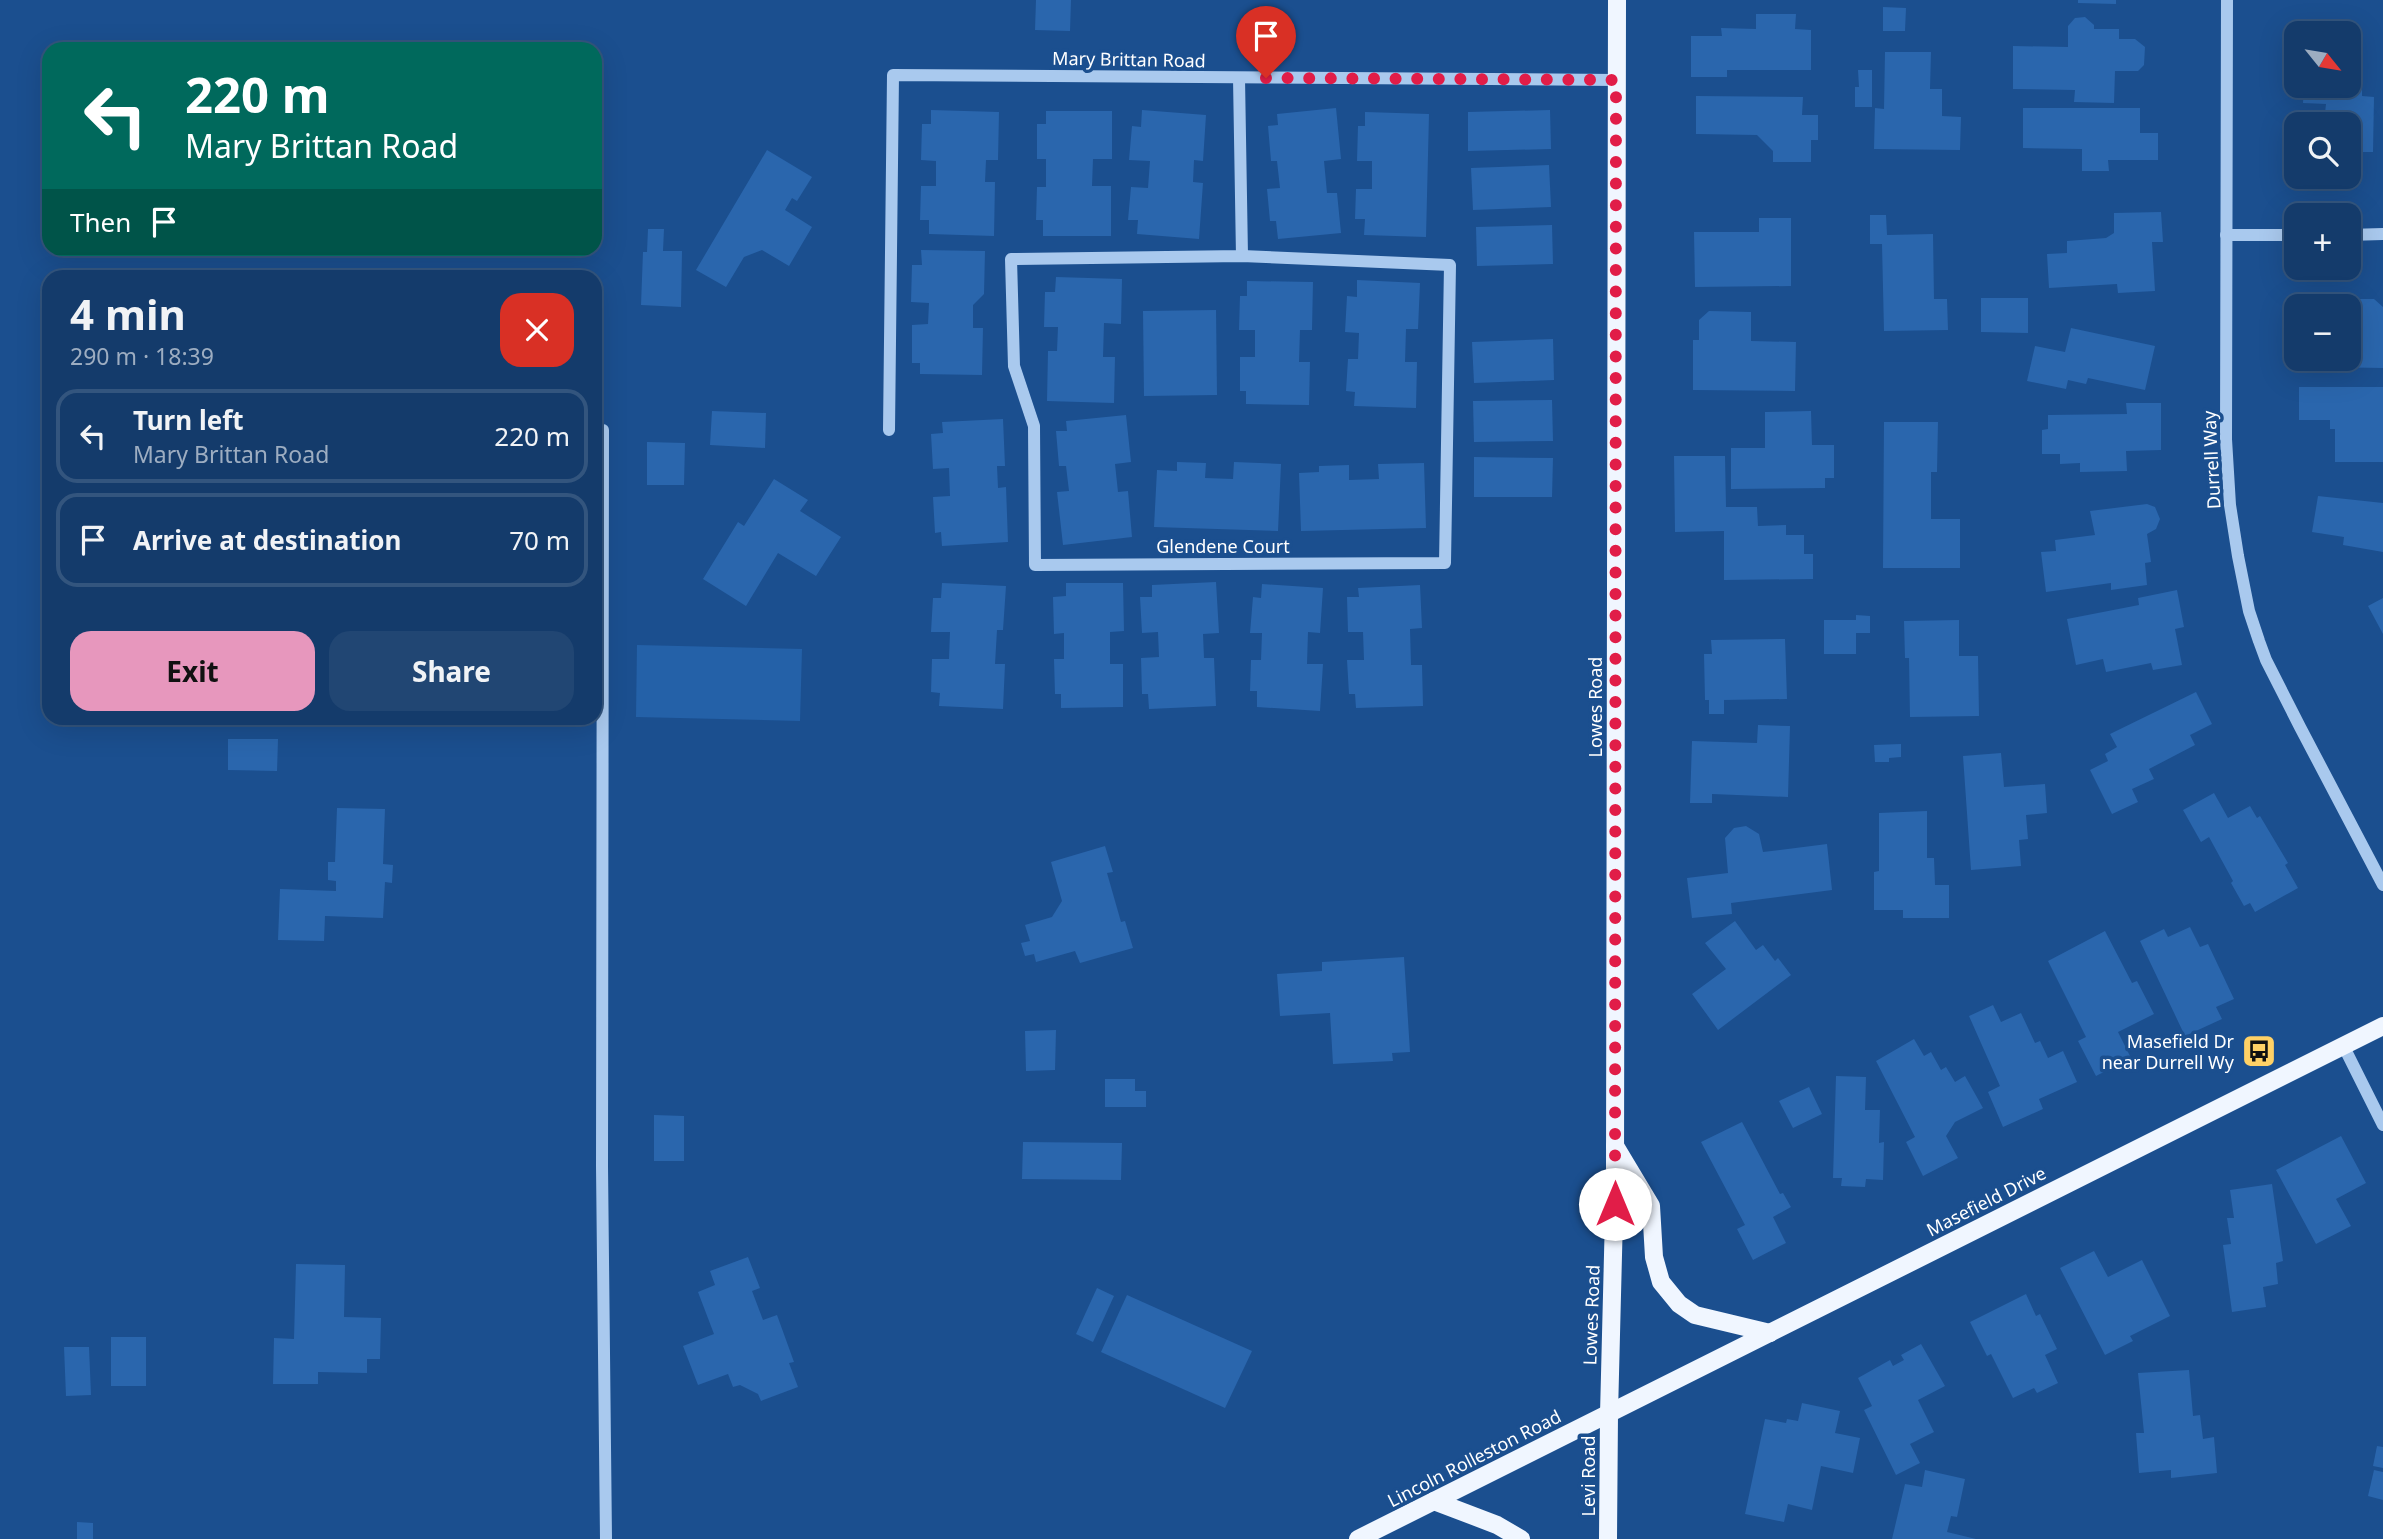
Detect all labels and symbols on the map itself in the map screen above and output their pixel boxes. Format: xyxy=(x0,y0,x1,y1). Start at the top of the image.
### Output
pin xyxy=(1236,6,1296,78)
north arrow xyxy=(2284,21,2361,98)
street label: Mary Brittan Road xyxy=(1052,46,1206,72)
street label: Durrell Way xyxy=(2196,409,2226,510)
street label: Glendene Court xyxy=(1156,534,1290,558)
street label: Lowes Road xyxy=(1583,657,1607,757)
place label: Masefield Dr near Durrell Wy xyxy=(2102,1029,2235,1074)
bus stop icon: Masefield Dr near Durrell Wy xyxy=(2240,1032,2278,1070)
street label: Masefield Drive xyxy=(1922,1161,2050,1241)
position arrow xyxy=(1578,1167,1652,1241)
street label: Lowes Road xyxy=(1577,1264,1605,1366)
street label: Lincoln Rolleston Road xyxy=(1383,1404,1565,1512)
street label: Levi Road xyxy=(1576,1436,1600,1516)

